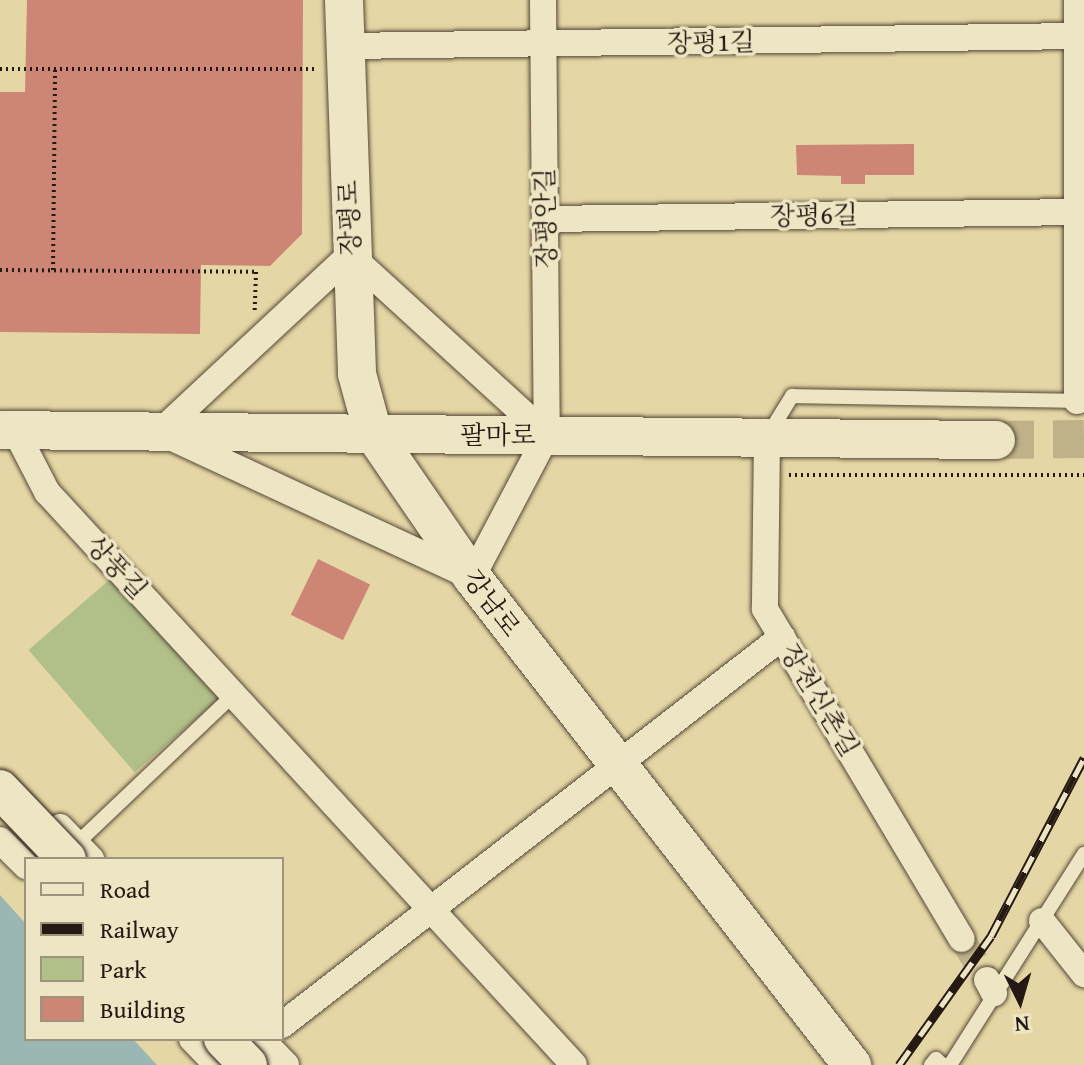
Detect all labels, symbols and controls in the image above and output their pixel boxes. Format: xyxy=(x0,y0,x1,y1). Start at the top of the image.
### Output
street label: 장평1길 xyxy=(667,26,755,58)
street label: 장평안길 xyxy=(529,168,561,268)
street label: 장평로 xyxy=(332,180,366,256)
street label: 장평6길 xyxy=(770,199,858,231)
street label: 팔마로 xyxy=(460,419,536,451)
street label: 상풍길 xyxy=(80,529,154,605)
street label: 강남로 xyxy=(457,564,527,642)
street label: 장천신촌길 xyxy=(774,638,866,762)
legend xyxy=(24,857,284,1041)
text: Road xyxy=(100,872,150,907)
text: Railway xyxy=(100,912,179,947)
text: Park xyxy=(100,952,146,987)
north arrow xyxy=(980,961,1060,1041)
text: Building xyxy=(100,992,185,1027)
text: N xyxy=(1013,1008,1031,1041)

